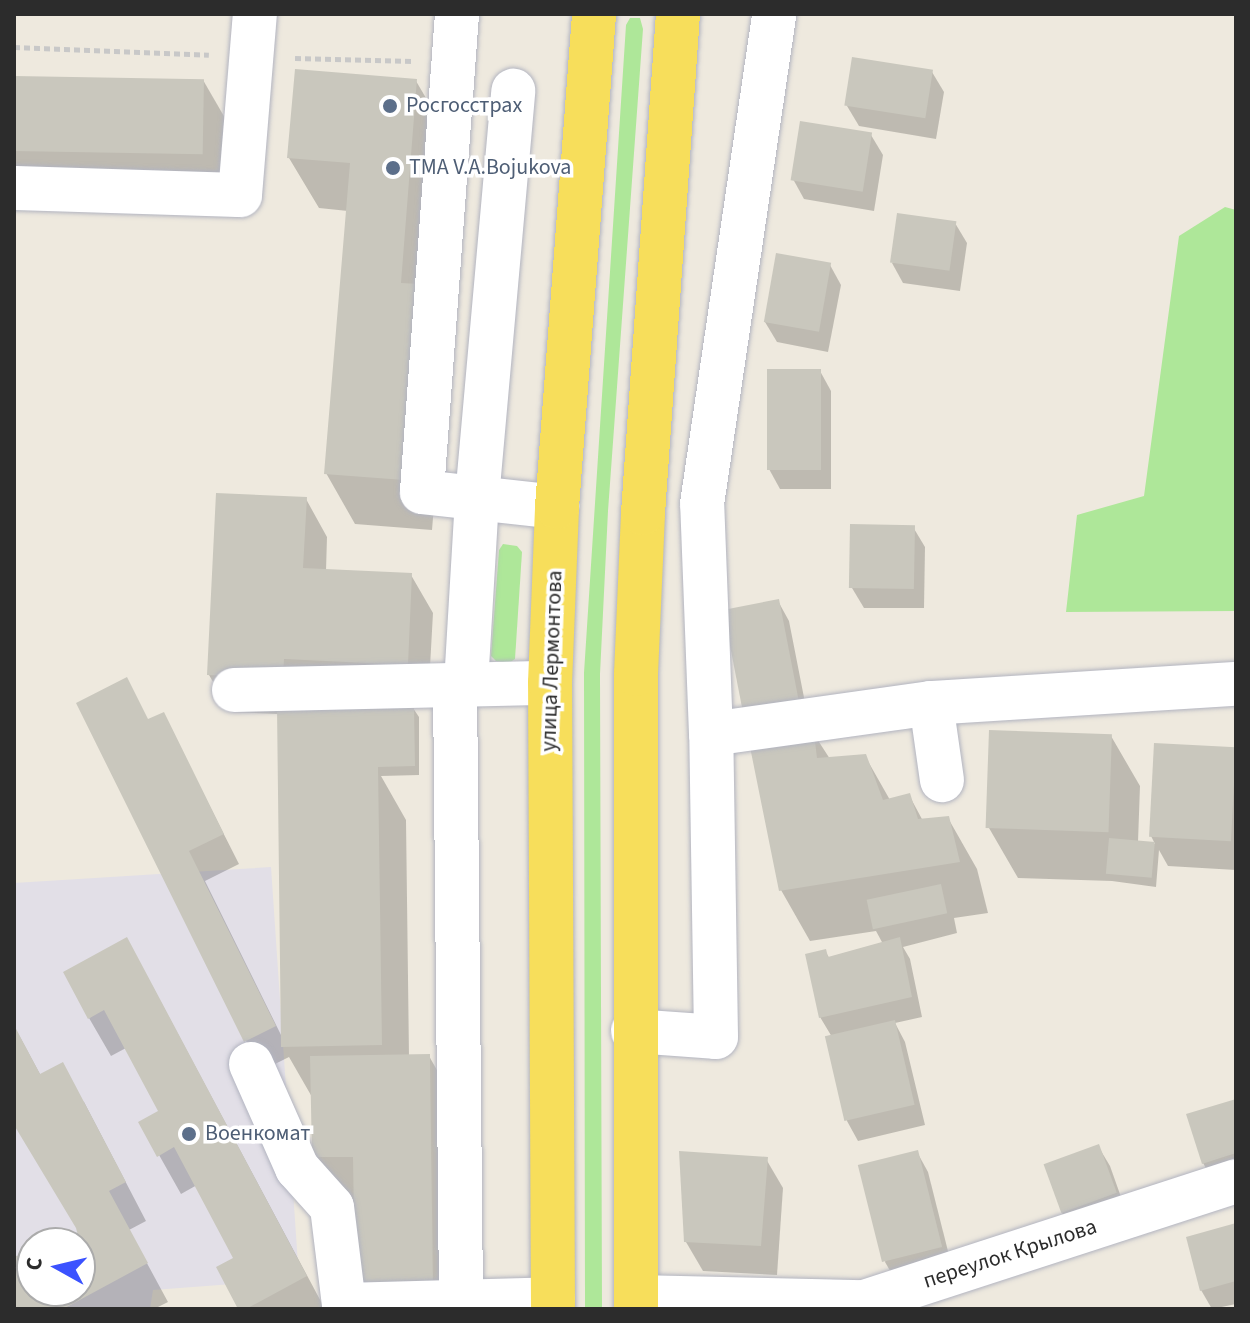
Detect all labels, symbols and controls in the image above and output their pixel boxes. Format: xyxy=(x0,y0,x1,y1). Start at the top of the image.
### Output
place label: Росгосстрах xyxy=(406,93,522,119)
marker: Росгосстрах xyxy=(381,97,399,115)
place label: TMA V.A.Bojukova xyxy=(409,155,571,181)
marker: TMA V.A.Bojukova xyxy=(384,159,402,177)
street label: улица Лермонтова xyxy=(536,570,568,752)
place label: Военкомат xyxy=(205,1121,310,1147)
marker: Военкомат xyxy=(180,1125,198,1143)
street label: переулок Крылова xyxy=(920,1213,1100,1295)
north arrow xyxy=(16,1227,96,1307)
text: С xyxy=(17,1255,51,1273)

